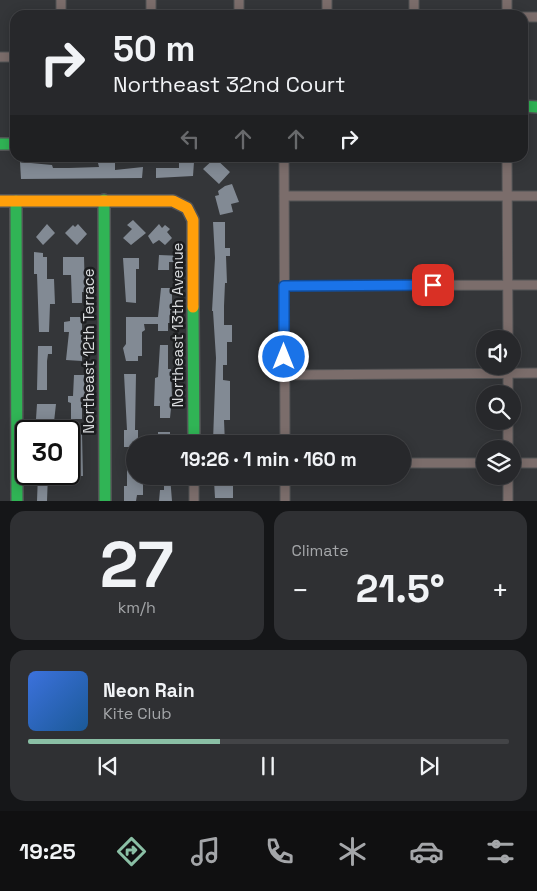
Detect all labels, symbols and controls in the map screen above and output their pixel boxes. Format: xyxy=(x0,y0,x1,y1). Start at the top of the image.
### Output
text: 50 m xyxy=(113,27,195,71)
icon: right xyxy=(30,30,95,95)
text: Northeast 32nd Court xyxy=(113,70,345,98)
icon: left xyxy=(176,125,204,153)
icon: ahead xyxy=(229,125,257,153)
icon: ahead xyxy=(282,125,310,153)
icon: right xyxy=(335,125,363,153)
street label: Northeast 13th Avenue xyxy=(168,242,187,407)
pin xyxy=(412,264,454,306)
street label: Northeast 12th Terrace xyxy=(79,268,98,434)
icon: arrive xyxy=(419,271,447,299)
position arrow xyxy=(257,330,309,382)
map controls xyxy=(476,330,521,485)
button: sound xyxy=(476,330,521,375)
button: search xyxy=(476,385,521,430)
speed limit sign: 30 xyxy=(15,420,80,485)
button: layers xyxy=(476,440,521,485)
text: 19:26 · 1 min · 160 m xyxy=(180,447,357,472)
text: 27 xyxy=(100,523,174,606)
text: Climate xyxy=(292,540,349,561)
text: 21.5° xyxy=(356,565,445,613)
text: − xyxy=(292,572,309,608)
text: + xyxy=(492,572,509,608)
text: km/h xyxy=(118,597,156,618)
text: Neon Rain xyxy=(103,678,195,703)
text: Kite Club xyxy=(103,703,172,724)
icon: previous xyxy=(94,752,122,780)
icon: pause xyxy=(254,752,282,780)
icon: next xyxy=(415,752,443,780)
icon: directions xyxy=(114,834,149,869)
icon: music xyxy=(188,834,223,869)
icon: phone xyxy=(262,834,297,869)
icon: climate xyxy=(335,834,370,869)
icon: car xyxy=(409,834,444,869)
icon: filters xyxy=(483,834,518,869)
text: 19:25 xyxy=(19,837,76,865)

